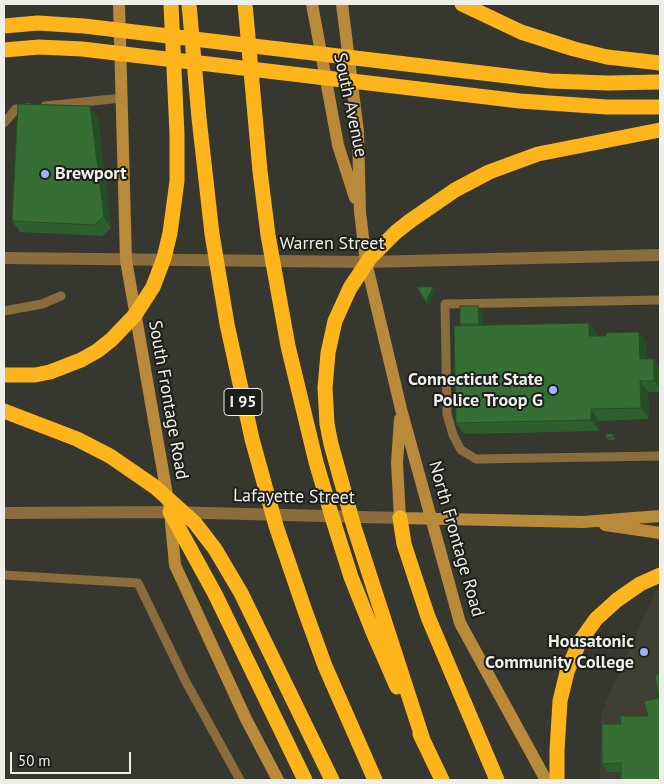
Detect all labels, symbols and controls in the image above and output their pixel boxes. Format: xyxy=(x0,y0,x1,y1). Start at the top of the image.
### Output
street label: South Avenue xyxy=(328,51,372,159)
place label: Brewport xyxy=(55,163,127,185)
marker: Brewport xyxy=(39,168,51,180)
street label: Warren Street xyxy=(279,233,385,255)
street label: South Frontage Road xyxy=(143,319,193,481)
place label: Connecticut State Police Troop G xyxy=(408,369,543,412)
marker: Connecticut State Police Troop G xyxy=(547,384,559,396)
road number: I 95 xyxy=(224,388,262,416)
street label: North Frontage Road xyxy=(423,459,489,619)
street label: Lafayette Street xyxy=(233,485,355,509)
place label: Housatonic Community College xyxy=(485,631,634,674)
marker: Housatonic Community College xyxy=(638,646,650,658)
scale bar xyxy=(12,742,134,774)
text: 50 m xyxy=(18,751,51,770)

